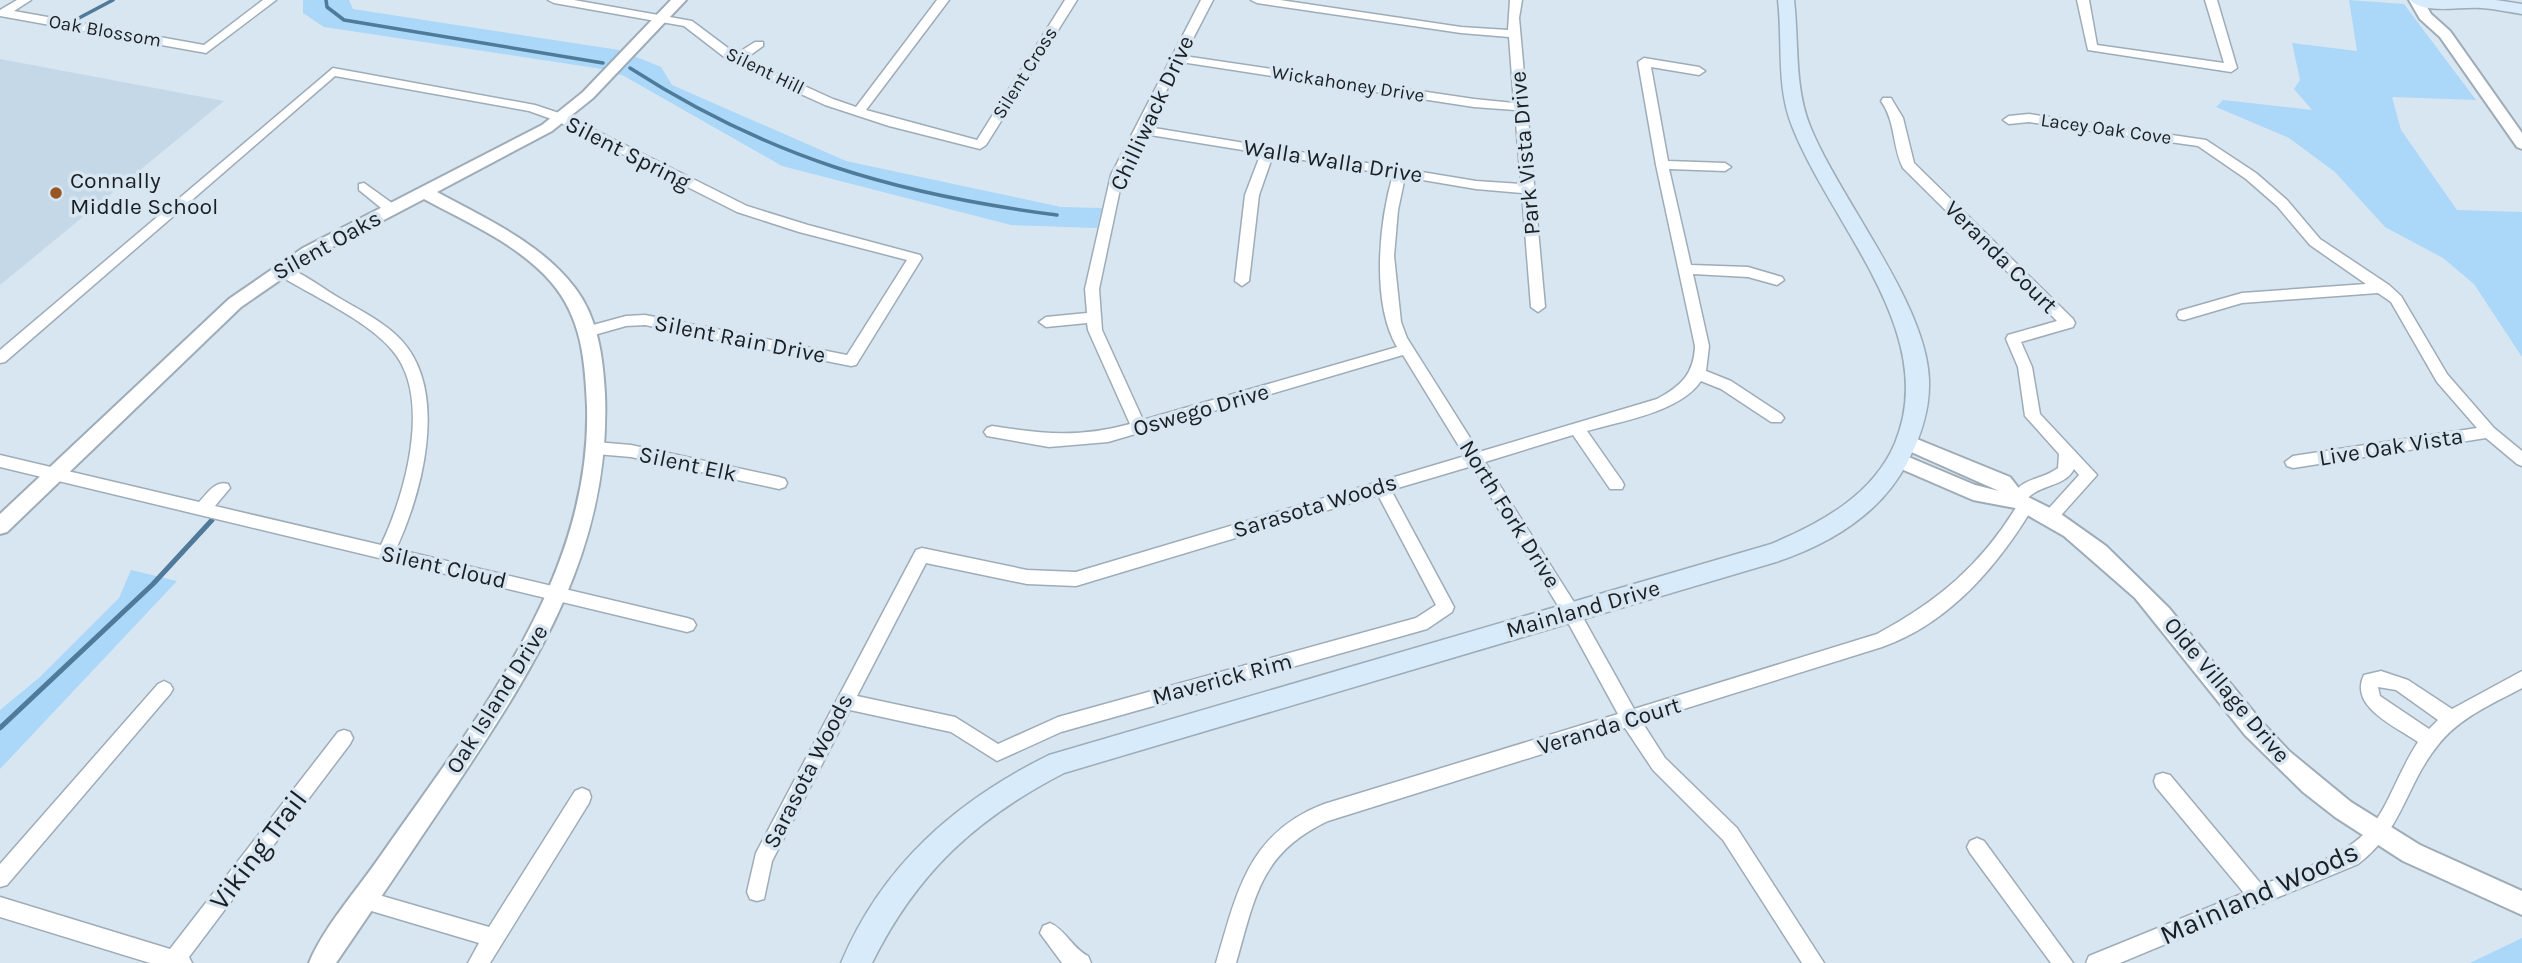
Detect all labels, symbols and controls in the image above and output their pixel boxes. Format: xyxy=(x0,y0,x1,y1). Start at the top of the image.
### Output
street label: Oak Blossom xyxy=(47,10,163,52)
street label: Silent Cross xyxy=(988,23,1062,123)
street label: Chilliwack Drive xyxy=(1104,31,1200,195)
street label: Silent Hill xyxy=(722,43,808,99)
street label: Wickahoney Drive xyxy=(1270,61,1426,107)
street label: Park Vista Drive xyxy=(1504,70,1546,236)
street label: Lacey Oak Cove xyxy=(2039,109,2173,149)
street label: Silent Spring xyxy=(561,110,695,196)
street label: Walla Walla Drive xyxy=(1242,134,1424,188)
place label: Connally Middle School xyxy=(70,167,219,220)
marker: Connally Middle School xyxy=(48,185,64,201)
street label: Veranda Court xyxy=(1939,195,2063,319)
street label: Silent Oaks xyxy=(268,204,386,286)
street label: Silent Rain Drive xyxy=(652,309,828,369)
street label: Oswego Drive xyxy=(1130,378,1272,442)
street label: Live Oak Vista xyxy=(2317,422,2465,472)
street label: North Fork Drive xyxy=(1454,435,1566,593)
street label: Silent Elk xyxy=(637,440,739,488)
street label: Sarasota Woods xyxy=(1230,468,1400,544)
street label: Silent Cloud xyxy=(379,539,509,595)
street label: Mainland Drive xyxy=(1503,574,1663,644)
street label: Olde Village Drive xyxy=(2158,612,2296,768)
street label: Oak Island Drive xyxy=(440,620,554,778)
street label: Maverick Rim xyxy=(1149,647,1295,711)
street label: Sarasota Woods xyxy=(757,689,859,853)
street label: Veranda Court xyxy=(1534,691,1684,761)
street label: Viking Trail xyxy=(202,784,314,916)
street label: Mainland Woods xyxy=(2155,834,2363,952)

